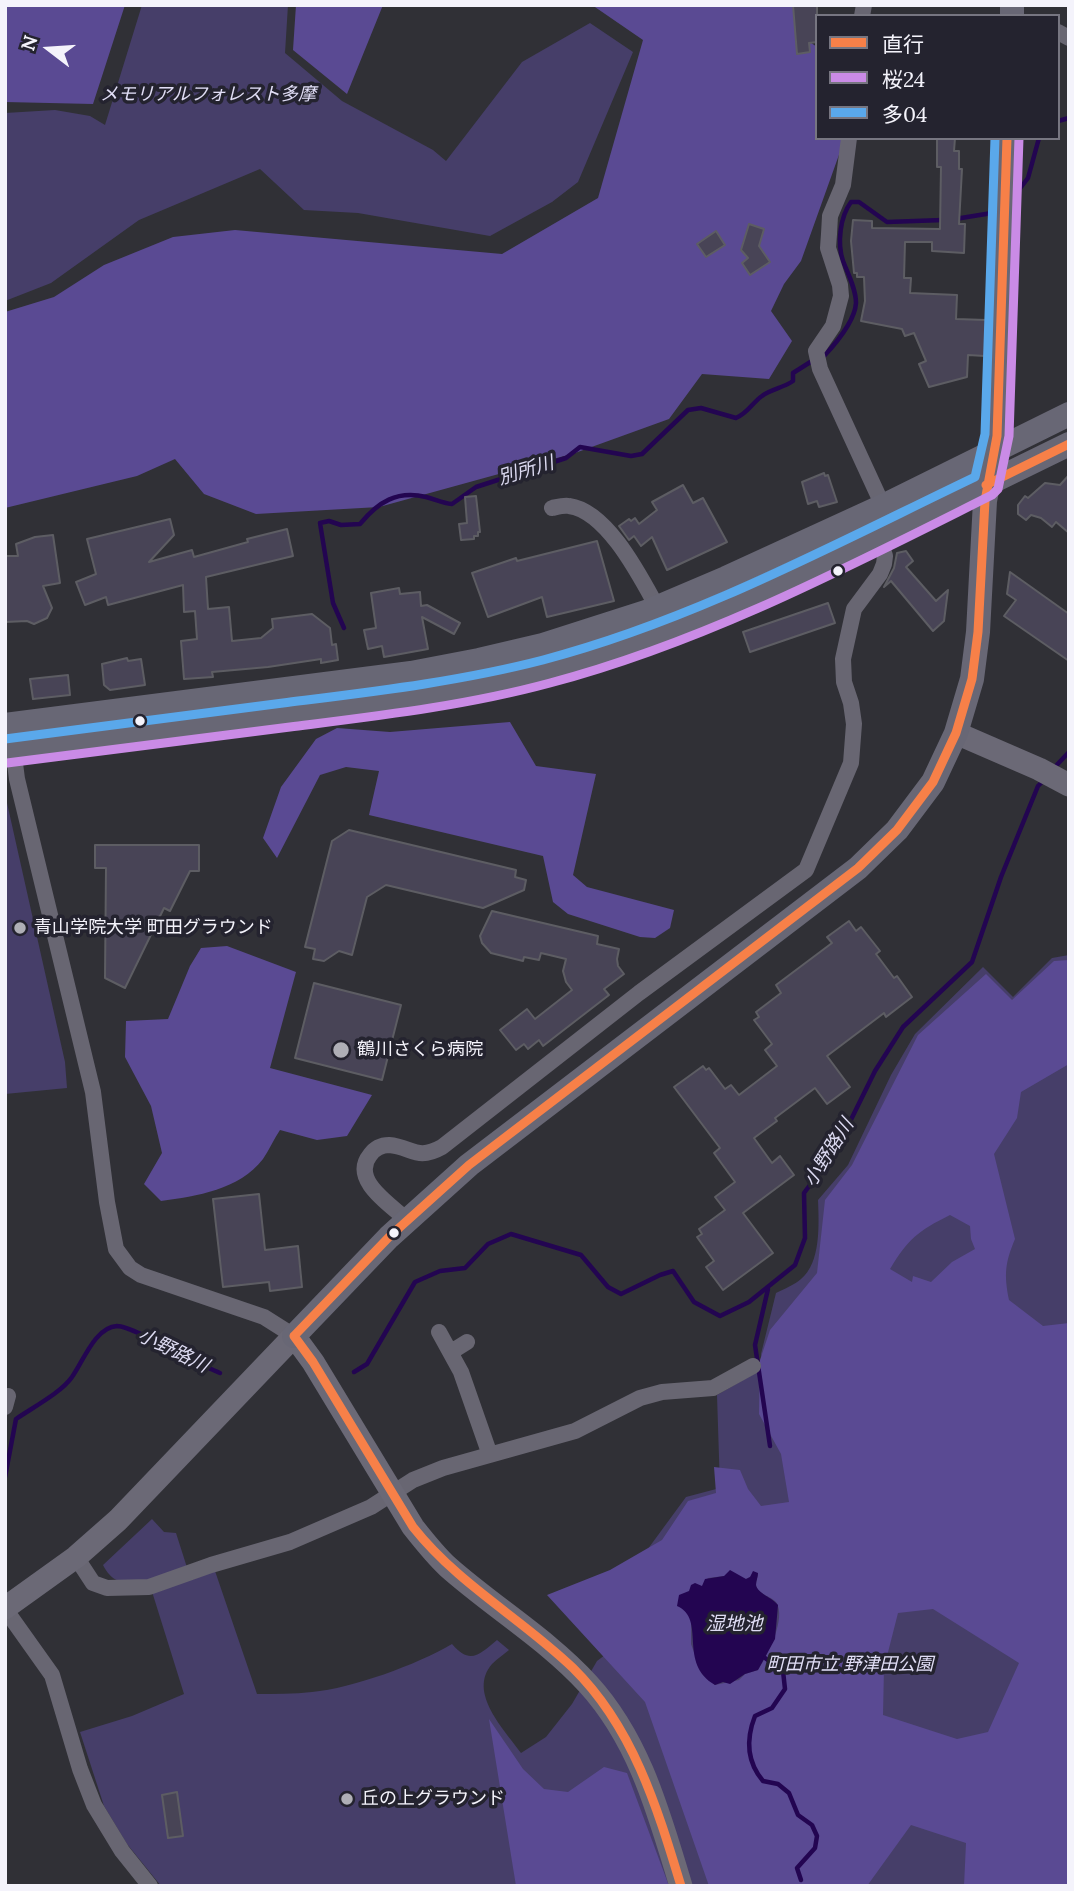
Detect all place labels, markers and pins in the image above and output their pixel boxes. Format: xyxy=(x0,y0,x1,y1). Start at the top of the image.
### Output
unlabelled marker xyxy=(831,564,845,578)
unlabelled marker xyxy=(133,714,147,728)
place label: 青山学院大学 町田グラウンド xyxy=(34,917,273,939)
marker: 青山学院大学 町田グラウンド xyxy=(12,920,28,936)
place label: 鶴川さくら病院 xyxy=(357,1039,483,1061)
marker: 鶴川さくら病院 xyxy=(331,1040,351,1060)
unlabelled marker xyxy=(387,1226,401,1240)
place label: 丘の上グラウンド xyxy=(361,1788,505,1810)
marker: 丘の上グラウンド xyxy=(339,1791,355,1807)

